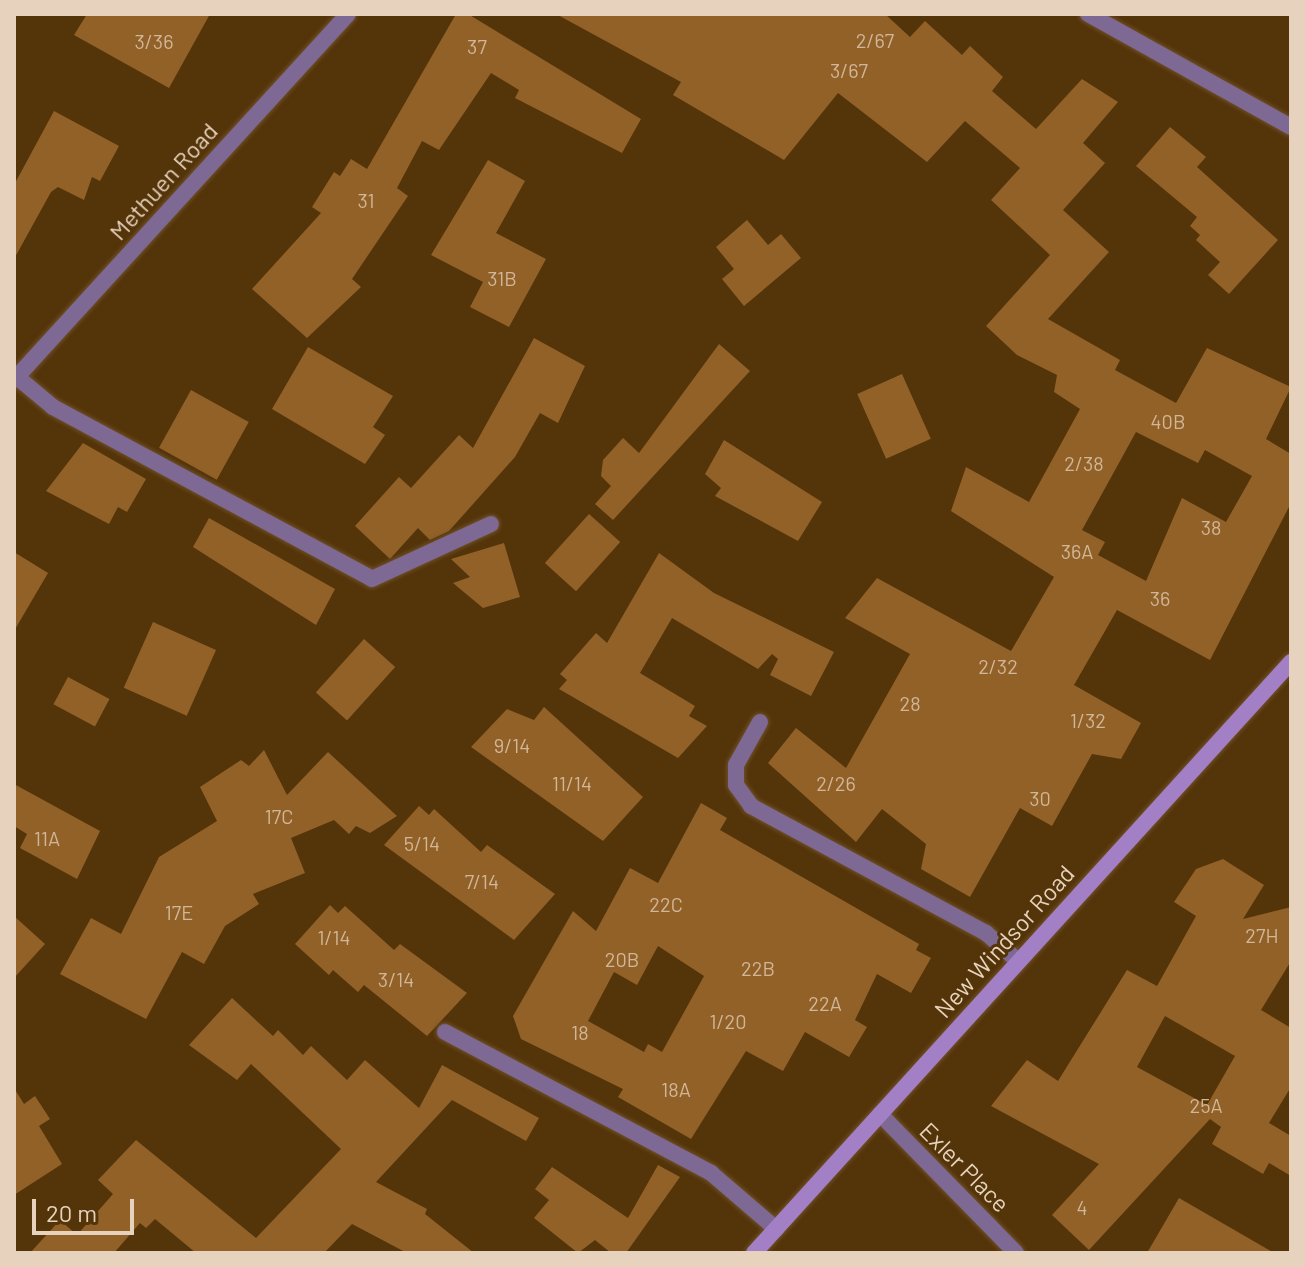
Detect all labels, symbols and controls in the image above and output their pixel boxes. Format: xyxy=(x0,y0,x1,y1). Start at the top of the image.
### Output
house number: 2/67 xyxy=(856,28,894,52)
house number: 3/36 xyxy=(135,29,173,53)
house number: 37 xyxy=(467,34,487,58)
house number: 3/67 xyxy=(830,58,868,82)
street label: Methuen Road xyxy=(103,116,223,246)
house number: 31 xyxy=(357,188,375,212)
house number: 31B xyxy=(487,266,517,290)
house number: 40B xyxy=(1151,409,1185,433)
house number: 2/38 xyxy=(1064,451,1104,475)
house number: 38 xyxy=(1201,515,1221,539)
house number: 36A xyxy=(1061,539,1093,563)
house number: 36 xyxy=(1150,586,1170,610)
house number: 2/32 xyxy=(978,654,1018,678)
house number: 28 xyxy=(899,691,921,715)
house number: 1/32 xyxy=(1070,708,1106,732)
house number: 9/14 xyxy=(494,733,530,757)
house number: 11/14 xyxy=(552,771,592,795)
house number: 2/26 xyxy=(816,771,856,795)
house number: 30 xyxy=(1029,786,1051,810)
house number: 17C xyxy=(265,804,293,828)
house number: 11A xyxy=(34,826,60,850)
house number: 5/14 xyxy=(404,831,440,855)
street label: New Windsor Road xyxy=(928,859,1080,1023)
house number: 7/14 xyxy=(465,869,499,893)
house number: 22C xyxy=(649,892,683,916)
house number: 17E xyxy=(165,900,193,924)
house number: 27H xyxy=(1245,923,1279,947)
house number: 1/14 xyxy=(317,925,351,949)
house number: 20B xyxy=(605,947,639,971)
house number: 22B xyxy=(741,956,775,980)
house number: 3/14 xyxy=(378,967,414,991)
house number: 22A xyxy=(808,991,842,1015)
house number: 1/20 xyxy=(709,1009,747,1033)
house number: 18 xyxy=(571,1020,589,1044)
house number: 18A xyxy=(661,1077,691,1101)
house number: 25A xyxy=(1189,1093,1223,1117)
street label: Exler Place xyxy=(914,1116,1016,1218)
scale bar xyxy=(36,1183,138,1233)
house number: 4 xyxy=(1076,1195,1088,1219)
text: 20 m xyxy=(46,1198,97,1227)

